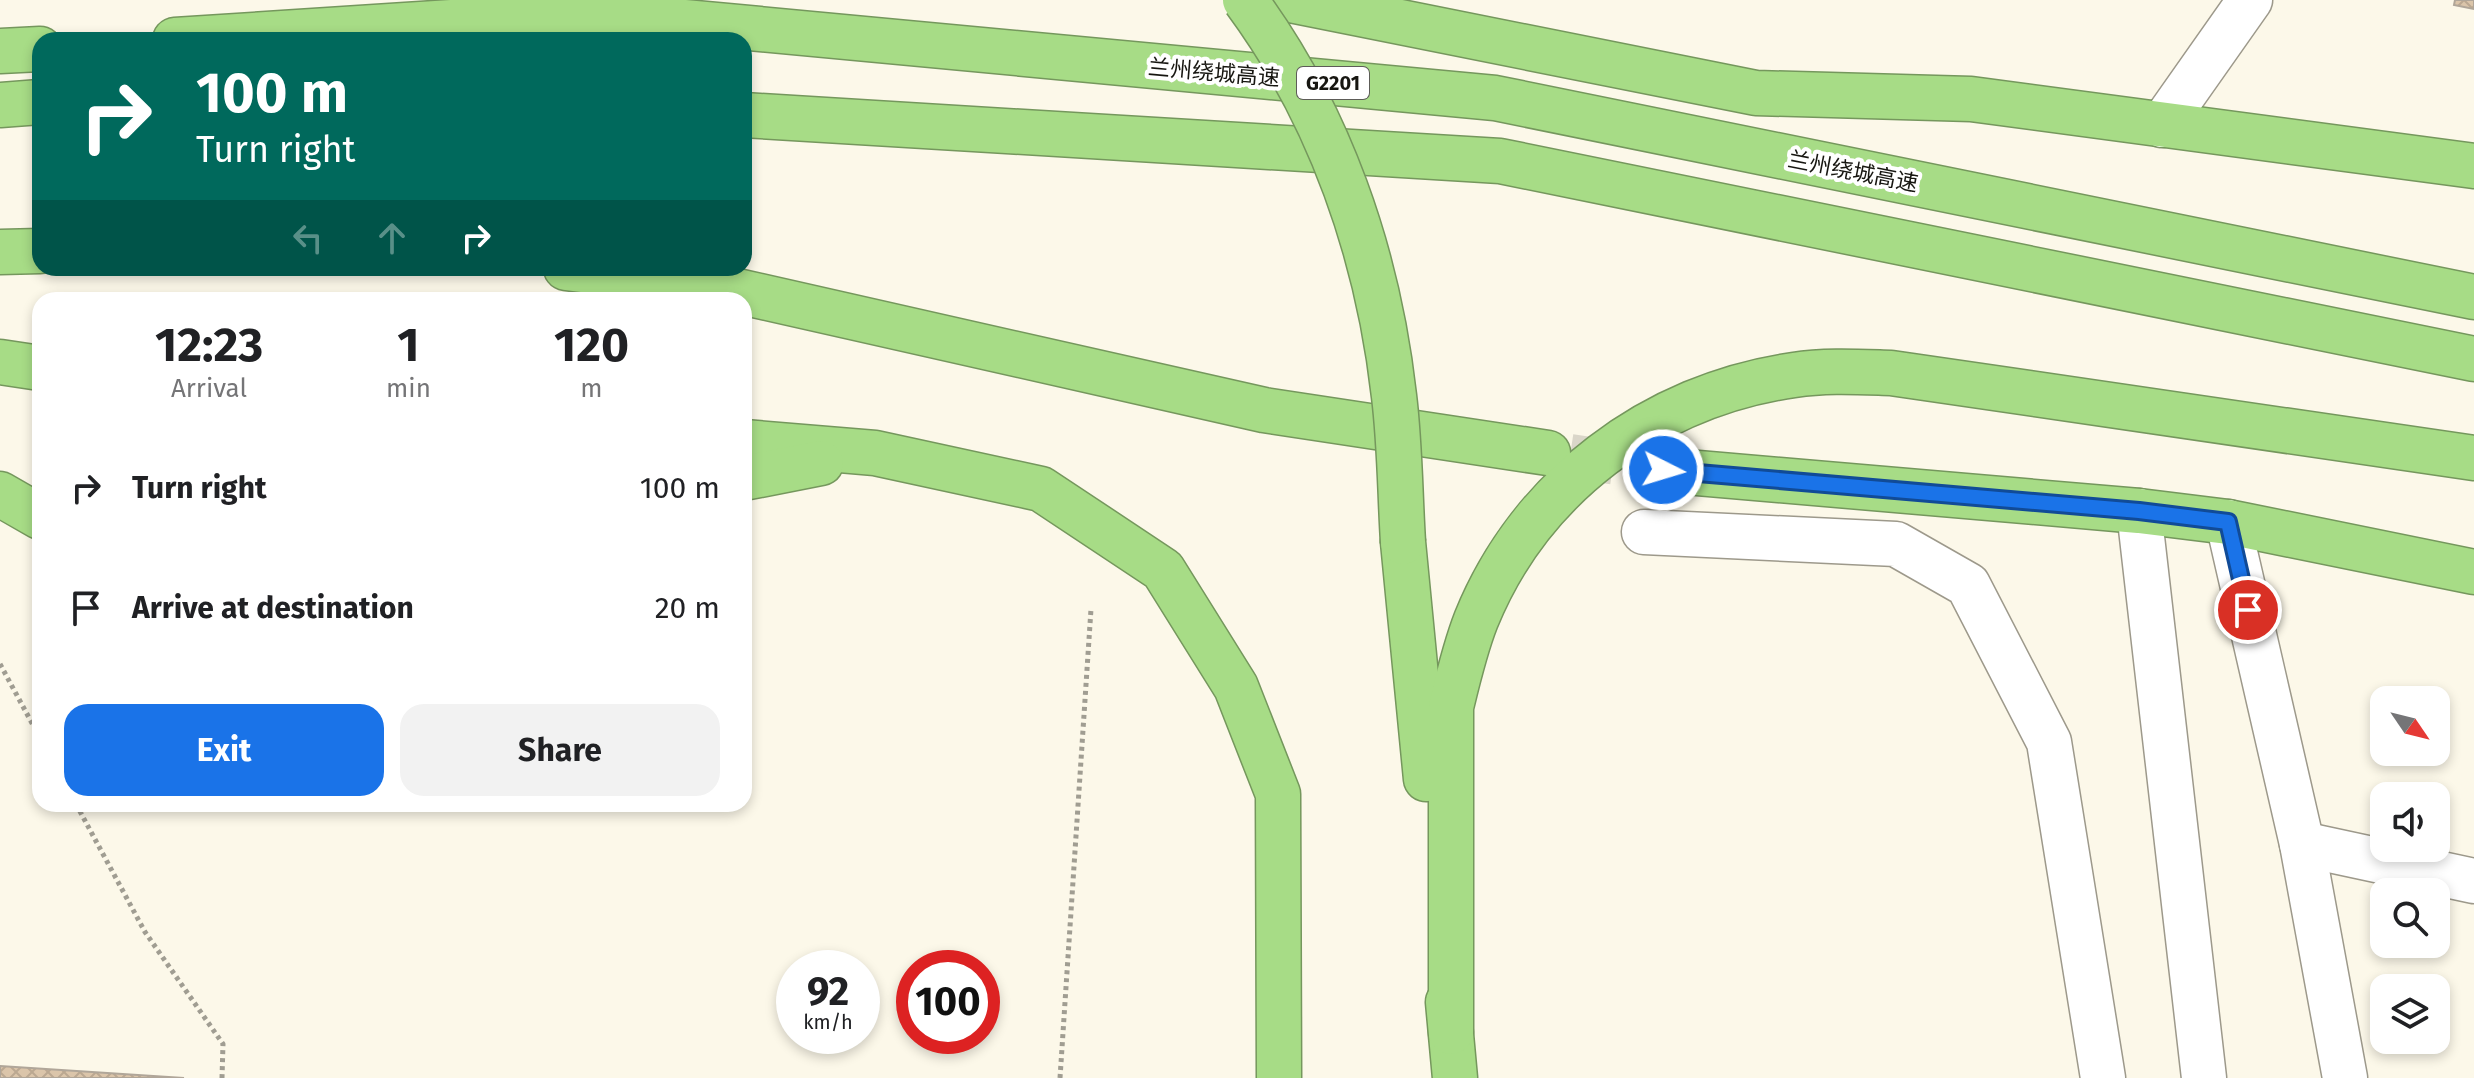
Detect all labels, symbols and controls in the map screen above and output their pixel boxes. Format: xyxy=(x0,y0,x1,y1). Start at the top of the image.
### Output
street label: 兰州绕城高速 xyxy=(1147,53,1281,92)
text: 100 m xyxy=(196,60,348,127)
icon: right xyxy=(64,64,168,168)
road number: G2201 xyxy=(1297,67,1369,99)
text: Turn right xyxy=(196,128,356,172)
street label: 兰州绕城高速 xyxy=(1786,146,1920,197)
icon: left xyxy=(286,216,330,260)
icon: ahead xyxy=(370,216,414,260)
icon: right xyxy=(454,216,498,260)
text: 12:23 xyxy=(155,316,263,374)
text: 1 xyxy=(397,316,420,374)
text: 120 xyxy=(554,316,629,374)
text: Arrival xyxy=(171,373,247,404)
text: min xyxy=(386,373,431,404)
text: m xyxy=(580,373,603,404)
position arrow xyxy=(1621,428,1705,512)
icon: right xyxy=(64,466,108,510)
text: Turn right xyxy=(132,470,267,506)
text: 100 m xyxy=(640,470,720,506)
pin xyxy=(2214,576,2282,644)
icon: arrive xyxy=(64,586,108,630)
icon: arrive xyxy=(2226,588,2270,632)
text: Arrive at destination xyxy=(132,590,414,626)
text: 20 m xyxy=(655,590,720,626)
north arrow xyxy=(2370,686,2450,766)
map controls xyxy=(2370,686,2450,1054)
button: Exit xyxy=(64,704,384,796)
button: Share xyxy=(400,704,720,796)
button: sound xyxy=(2370,782,2450,862)
button: search xyxy=(2370,878,2450,958)
speed limit sign: 100 xyxy=(896,950,1000,1054)
text: 92 xyxy=(807,968,849,1016)
button: layers xyxy=(2370,974,2450,1054)
text: km/h xyxy=(803,1010,853,1034)

